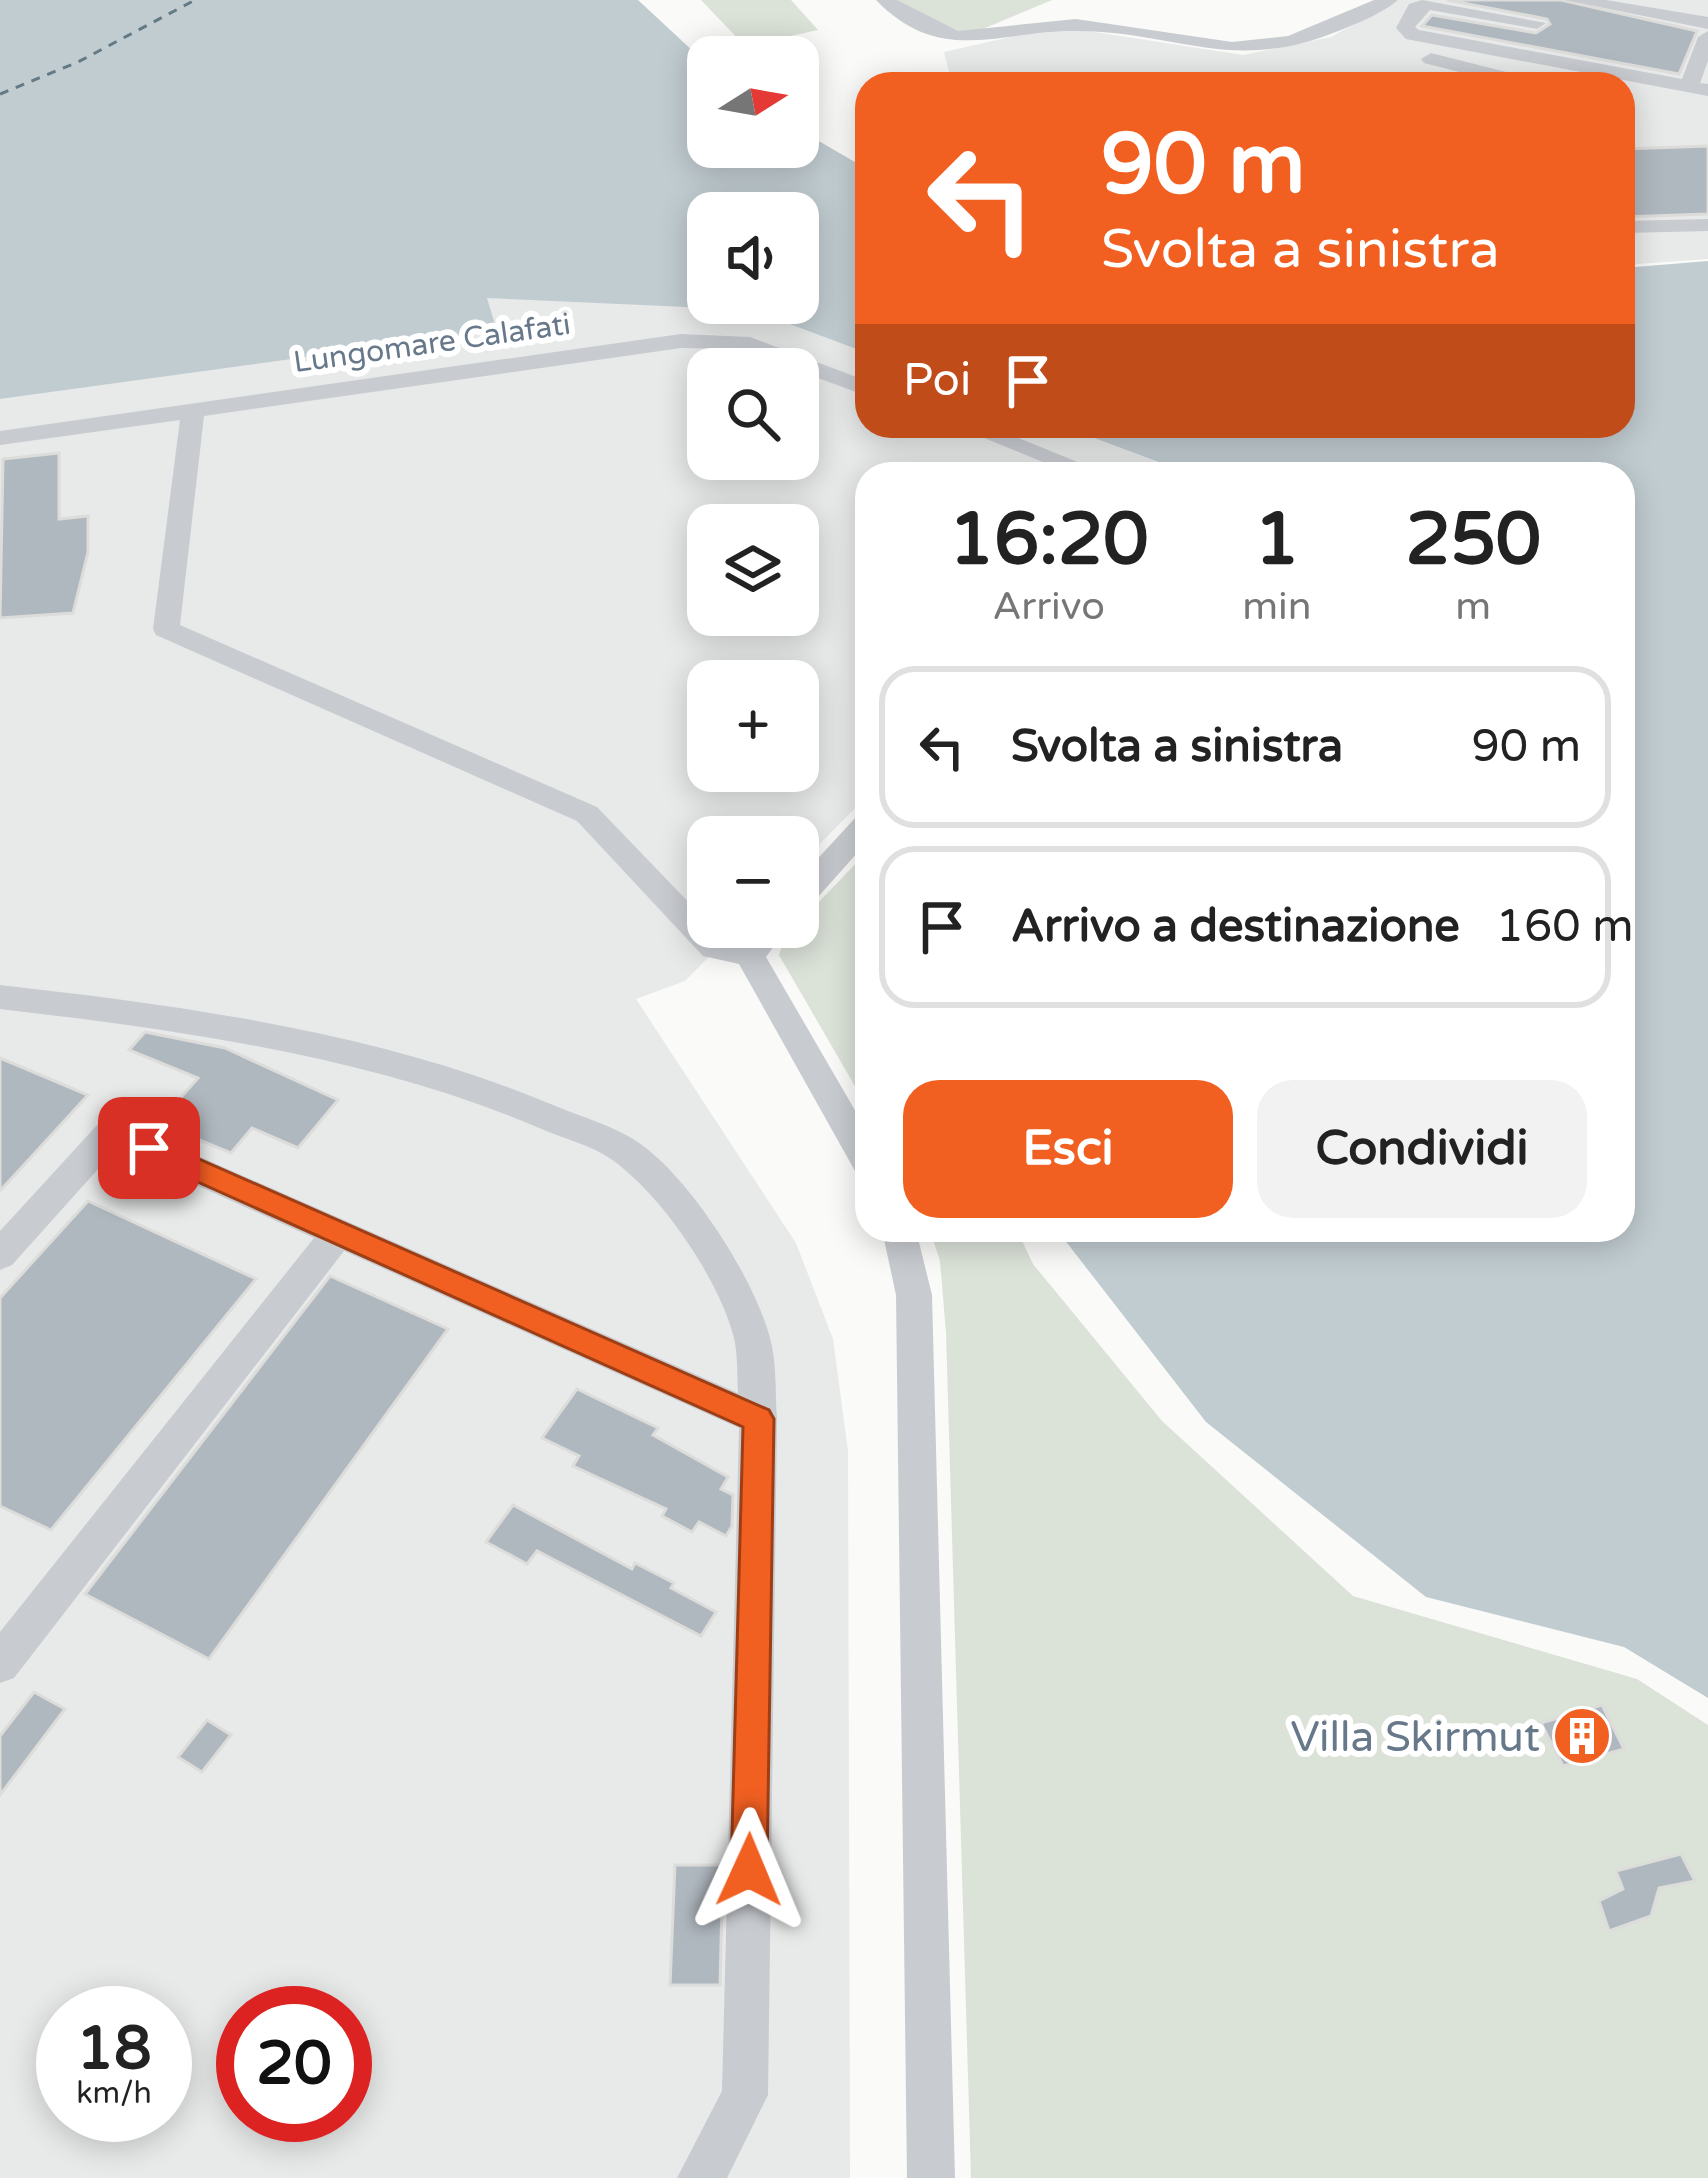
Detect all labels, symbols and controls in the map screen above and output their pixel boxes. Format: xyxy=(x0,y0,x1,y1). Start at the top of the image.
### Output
north arrow xyxy=(687,36,819,168)
map controls xyxy=(687,36,819,948)
text: 90 m xyxy=(1101,115,1305,216)
icon: left xyxy=(903,120,1059,276)
button: sound xyxy=(687,192,819,324)
text: Svolta a sinistra xyxy=(1101,217,1500,282)
street label: Lungomare Calafati xyxy=(291,306,573,381)
button: search xyxy=(687,348,819,480)
icon: arrive xyxy=(995,348,1061,414)
text: Poi xyxy=(903,354,971,408)
text: 16:20 xyxy=(949,497,1148,584)
text: 1 xyxy=(1254,497,1300,584)
text: 250 xyxy=(1405,497,1541,584)
button: layers xyxy=(687,504,819,636)
text: Arrivo xyxy=(992,583,1105,630)
text: min xyxy=(1242,583,1312,630)
text: m xyxy=(1455,583,1491,630)
button: + xyxy=(687,660,819,792)
icon: left xyxy=(909,714,975,780)
text: Svolta a sinistra xyxy=(1011,720,1343,774)
text: 90 m xyxy=(1471,720,1581,774)
button: − xyxy=(687,816,819,948)
icon: arrive xyxy=(909,894,975,960)
text: Arrivo a destinazione xyxy=(1011,900,1460,954)
text: 160 m xyxy=(1496,900,1634,954)
button: Esci xyxy=(903,1080,1233,1218)
button: Condividi xyxy=(1257,1080,1587,1218)
pin xyxy=(98,1097,200,1199)
icon: arrive xyxy=(116,1115,182,1181)
building icon: Villa Skirmut xyxy=(1551,1705,1613,1767)
place label: Villa Skirmut xyxy=(1290,1712,1540,1763)
position arrow xyxy=(686,1807,812,1933)
speed limit sign: 20 xyxy=(216,1986,372,2142)
text: 18 xyxy=(76,2013,152,2085)
text: km/h xyxy=(76,2075,152,2112)

